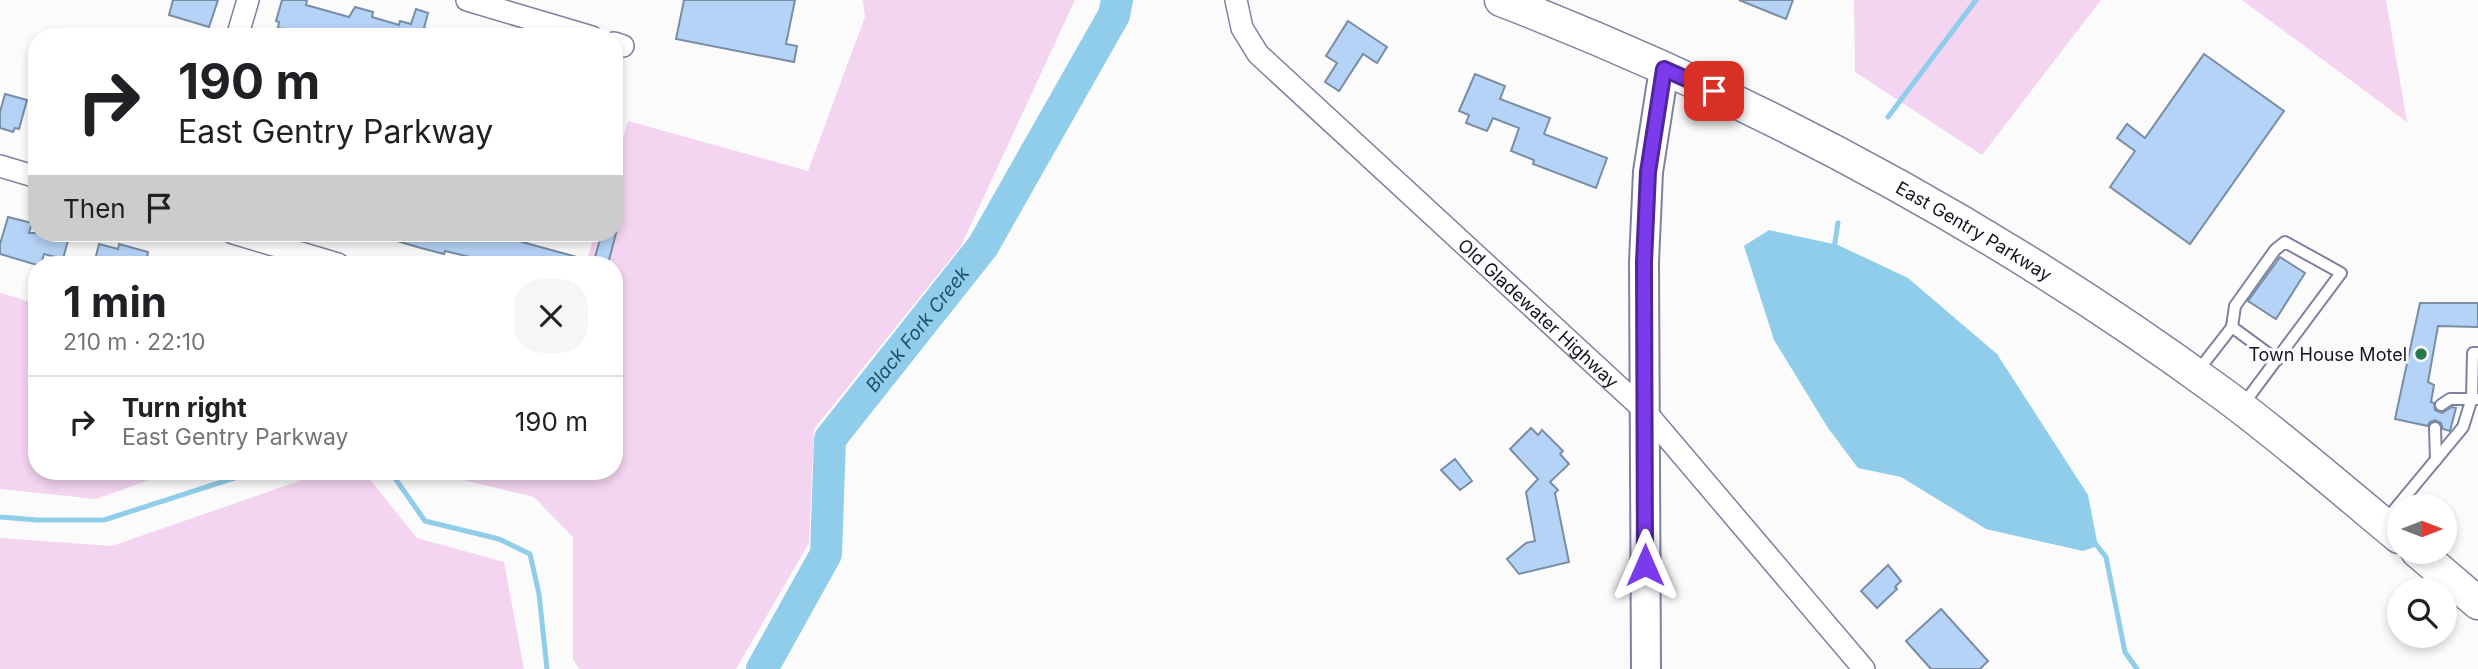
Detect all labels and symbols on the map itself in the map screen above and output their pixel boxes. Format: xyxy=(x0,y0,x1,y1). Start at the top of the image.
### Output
pin xyxy=(1684,61,1744,121)
street label: East Gentry Parkway xyxy=(1893,176,2056,285)
street label: Old Gladewater Highway xyxy=(1454,234,1623,392)
water label: Black Fork Creek xyxy=(860,261,974,396)
place label: Town House Motel xyxy=(2248,344,2407,365)
marker: Town House Motel xyxy=(2413,346,2429,362)
north arrow xyxy=(2387,494,2457,564)
position arrow xyxy=(1608,528,1682,602)

